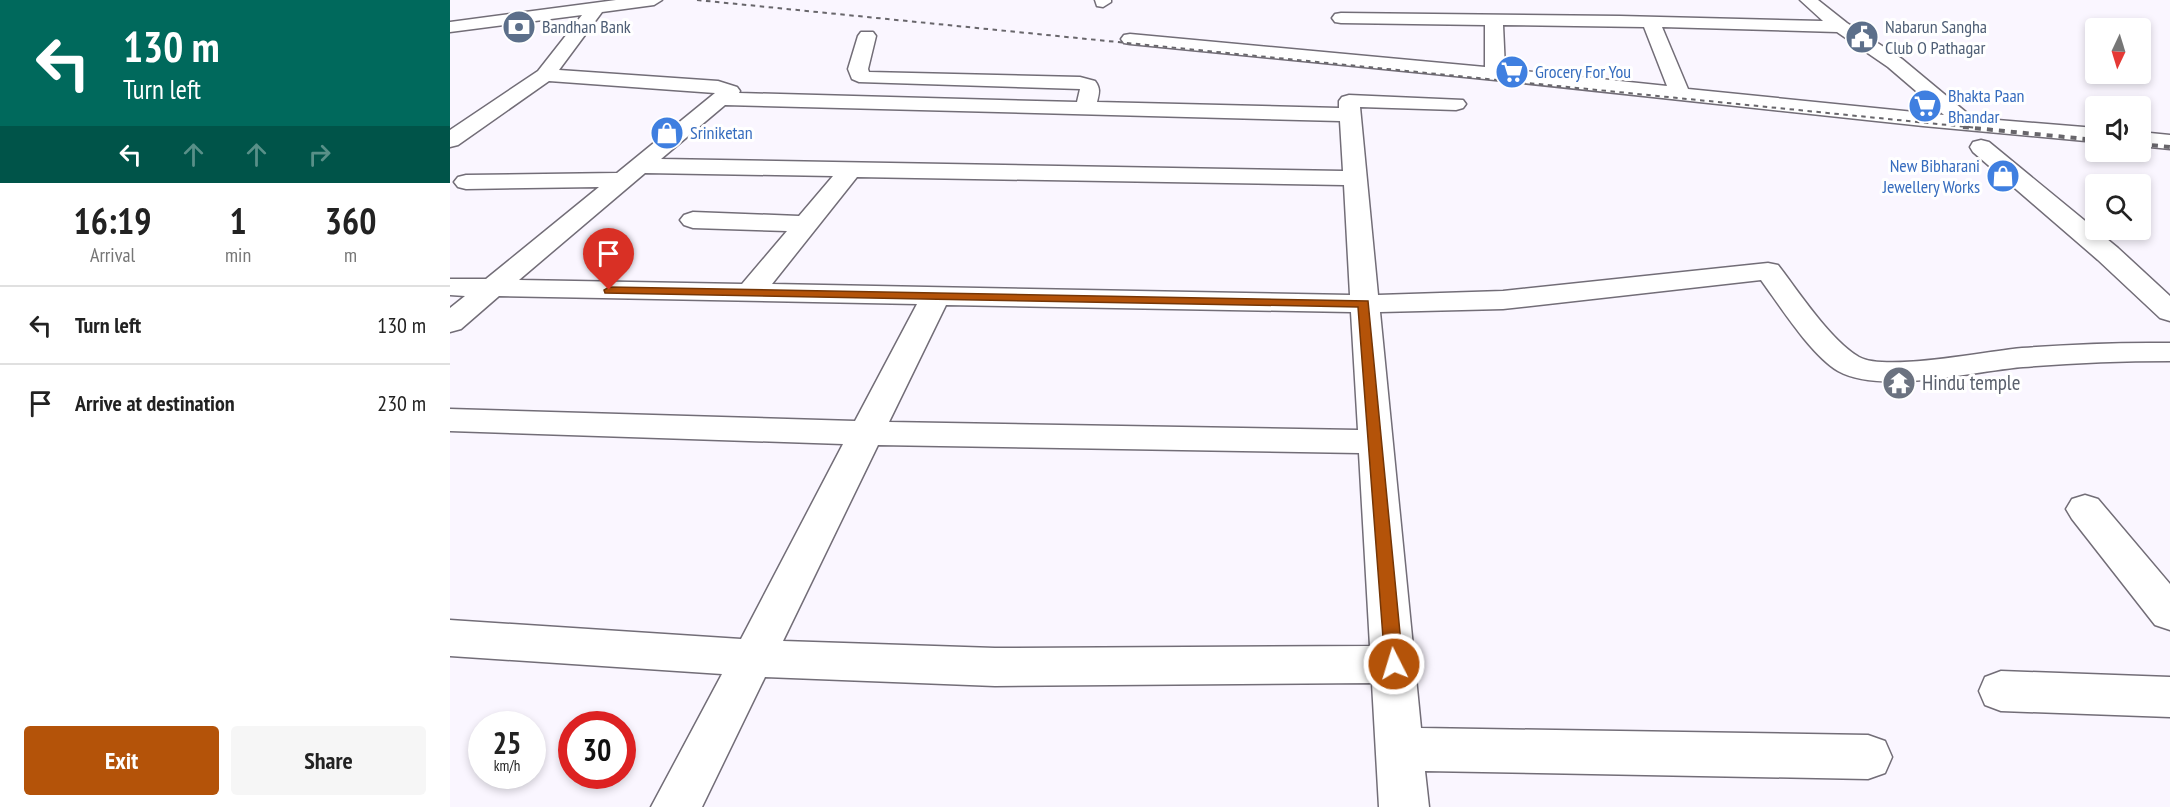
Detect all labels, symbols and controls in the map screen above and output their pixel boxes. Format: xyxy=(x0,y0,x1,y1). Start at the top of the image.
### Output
bank icon: Bandhan Bank xyxy=(501,9,537,45)
place label: Bandhan Bank xyxy=(542,15,631,38)
place label: Nabarun Sangha Club O Pathagar xyxy=(1885,15,1987,59)
north arrow xyxy=(2085,18,2151,84)
map controls xyxy=(2085,18,2151,240)
text: 130 m xyxy=(123,19,220,74)
public building icon: Nabarun Sangha Club O Pathagar xyxy=(1844,19,1880,55)
icon: left xyxy=(24,24,102,102)
supermarket icon: Grocery For You xyxy=(1494,54,1530,90)
place label: Grocery For You xyxy=(1535,60,1631,83)
text: Turn left xyxy=(123,72,201,106)
place label: Bhakta Paan Bhandar xyxy=(1948,84,2024,128)
supermarket icon: Bhakta Paan Bhandar xyxy=(1907,88,1943,124)
button: sound xyxy=(2085,96,2151,162)
shop icon: Sriniketan xyxy=(649,115,685,151)
place label: Sriniketan xyxy=(690,121,753,144)
icon: left xyxy=(114,138,147,171)
icon: ahead xyxy=(177,138,210,171)
icon: ahead xyxy=(240,138,273,171)
icon: right xyxy=(303,138,336,171)
place label: New Bibharani Jewellery Works xyxy=(1882,154,1980,198)
shop icon: New Bibharani Jewellery Works xyxy=(1985,158,2021,194)
button: search xyxy=(2085,174,2151,240)
text: 16:19 xyxy=(74,197,151,244)
text: 1 xyxy=(229,197,247,244)
text: 360 xyxy=(325,197,376,244)
pin xyxy=(583,228,634,290)
icon: arrive xyxy=(592,237,625,270)
text: Arrival xyxy=(90,242,135,268)
text: min xyxy=(225,242,251,268)
text: m xyxy=(344,242,357,268)
icon: left xyxy=(24,309,57,342)
text: Turn left xyxy=(75,311,141,339)
text: 130 m xyxy=(377,311,426,339)
temple icon: Hindu temple xyxy=(1881,365,1917,401)
place label: Hindu temple xyxy=(1922,369,2020,396)
icon: arrive xyxy=(24,387,57,420)
text: Arrive at destination xyxy=(75,389,235,417)
text: 230 m xyxy=(377,389,426,417)
position arrow xyxy=(1362,632,1426,696)
speed limit sign: 30 xyxy=(558,711,636,789)
text: 25 xyxy=(493,723,521,762)
button: Exit xyxy=(24,726,219,795)
button: Share xyxy=(231,726,426,795)
text: km/h xyxy=(494,756,520,775)

